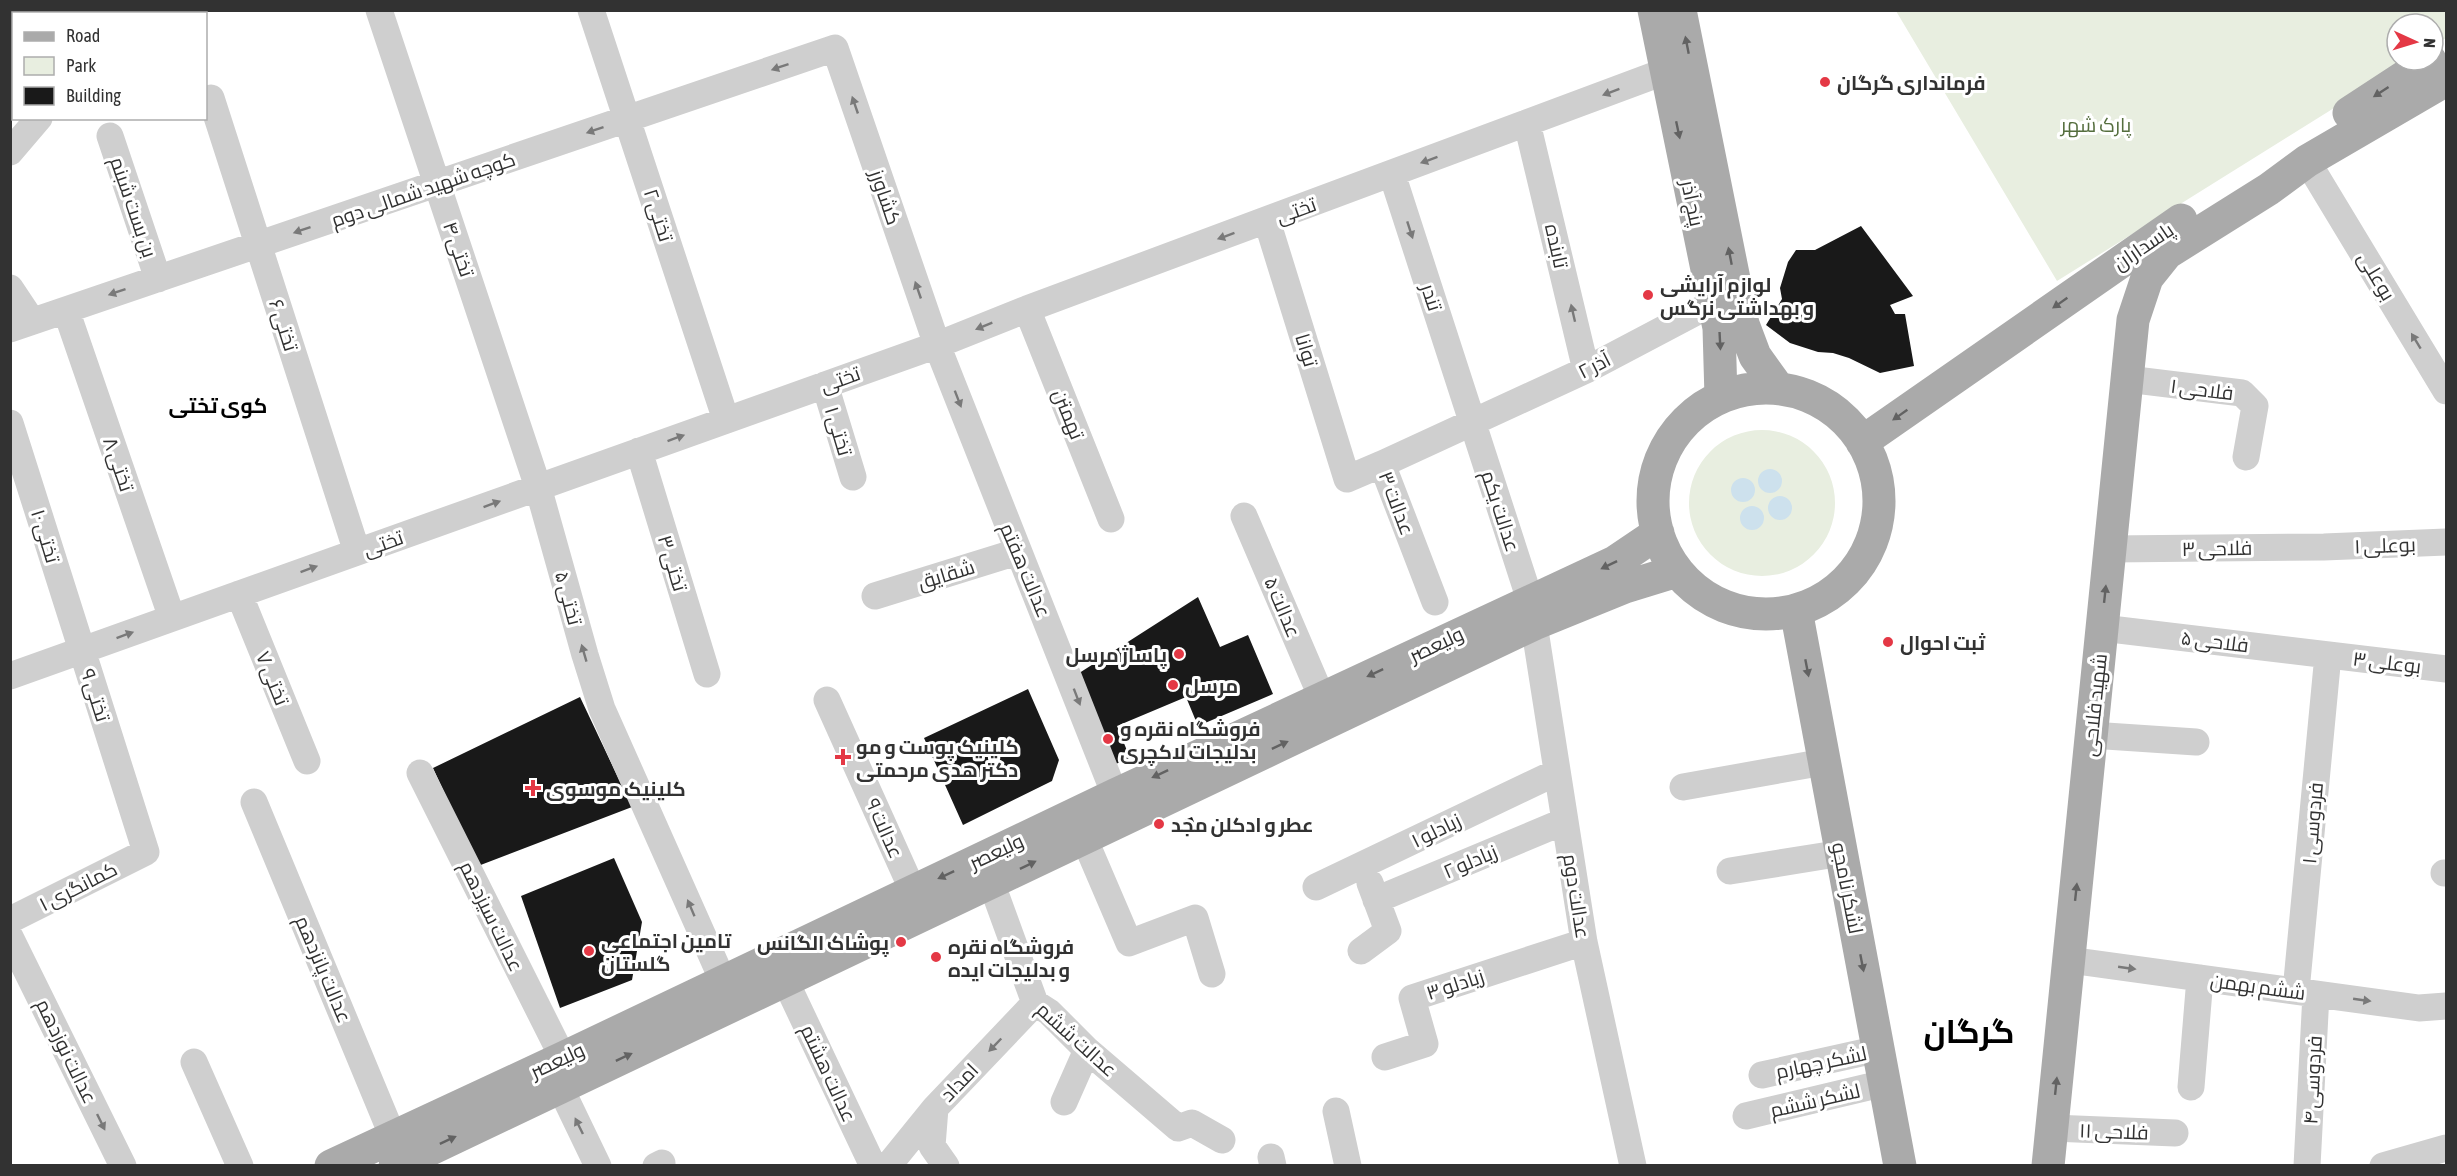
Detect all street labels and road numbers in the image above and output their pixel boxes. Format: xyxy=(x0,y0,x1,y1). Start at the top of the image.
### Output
street label: کوچه شهید شمالی دوم xyxy=(328,147,519,234)
street label: بن بست شبنم xyxy=(103,154,162,261)
street label: کشاورز xyxy=(865,165,906,228)
street label: پنج آذر xyxy=(1674,177,1709,230)
street label: تختی ۲ xyxy=(638,186,679,246)
street label: تختی xyxy=(1273,192,1320,230)
street label: پاسداران xyxy=(2108,217,2179,276)
street label: تختی ۴ xyxy=(437,218,479,281)
street label: تابنده xyxy=(1541,222,1573,271)
street label: بوعلی xyxy=(2352,248,2400,305)
street label: تندر xyxy=(1416,280,1447,314)
street label: تختی ۶ xyxy=(263,296,303,355)
street label: توانا xyxy=(1290,331,1323,370)
street label: ۲ آذر xyxy=(1574,347,1615,384)
street label: تختی xyxy=(817,361,864,399)
street label: ۱ فلاحی xyxy=(2169,374,2235,406)
street label: تهمتن xyxy=(1047,386,1090,444)
street label: ۱ تختی xyxy=(819,404,857,459)
street label: تختی ۸ xyxy=(97,434,139,496)
street label: عدالت یکم xyxy=(1474,467,1525,556)
street label: عدالت ۳ xyxy=(1374,468,1420,538)
street label: تختی ۱۰ xyxy=(25,506,65,567)
street label: عدالت هفتم xyxy=(993,519,1056,622)
street label: تختی xyxy=(360,525,407,563)
street label: تختی ۳ xyxy=(652,532,693,595)
street label: ۱ بوعلی xyxy=(2354,532,2416,560)
street label: ۳ فلاحی xyxy=(2181,536,2253,562)
street label: شقایق xyxy=(915,554,978,595)
street label: ۵ تختی xyxy=(549,569,587,629)
street label: عدالت ۵ xyxy=(1260,573,1306,641)
street label: ولیعصر xyxy=(1404,621,1467,668)
street label: ۵ فلاحی xyxy=(2180,625,2250,659)
street label: ۳ بوعلی xyxy=(2351,646,2423,680)
street label: تختی ۷ xyxy=(250,648,294,710)
street label: شهید فلاحی xyxy=(2077,652,2113,758)
street label: ۹ تختی xyxy=(75,666,115,726)
street label: ۱ فردوسی xyxy=(2297,781,2329,865)
street label: عدالت ۹ xyxy=(862,795,908,861)
street label: زیادلو ۱ xyxy=(1408,808,1465,853)
street label: ولیعصر xyxy=(964,828,1027,875)
street label: زیادلو ۲ xyxy=(1439,839,1501,884)
street label: لشکر نامجو xyxy=(1827,840,1868,936)
street label: عدالت دوم xyxy=(1556,852,1595,941)
street label: ۱ کمانگری xyxy=(35,857,122,917)
street label: عدالت سیزدهم xyxy=(453,857,529,976)
street label: عدالت پانزدهم xyxy=(288,912,357,1027)
street label: زیادلو ۳ xyxy=(1423,964,1487,1005)
street label: ششم بهمن xyxy=(2209,968,2307,1007)
street label: عدالت نوزدهم xyxy=(29,995,102,1108)
street label: عدالت ششم xyxy=(1030,997,1122,1083)
street label: عدالت هشتم xyxy=(794,1021,862,1127)
street label: ۴ فردوسی xyxy=(2298,1035,2328,1125)
street label: ولیعصر xyxy=(525,1037,588,1084)
street label: لشکر چهارم xyxy=(1773,1041,1869,1086)
street label: امداد xyxy=(935,1058,983,1106)
street label: لشکر ششم xyxy=(1768,1078,1863,1124)
street label: ۱۱ فلاحی xyxy=(2079,1118,2149,1146)

